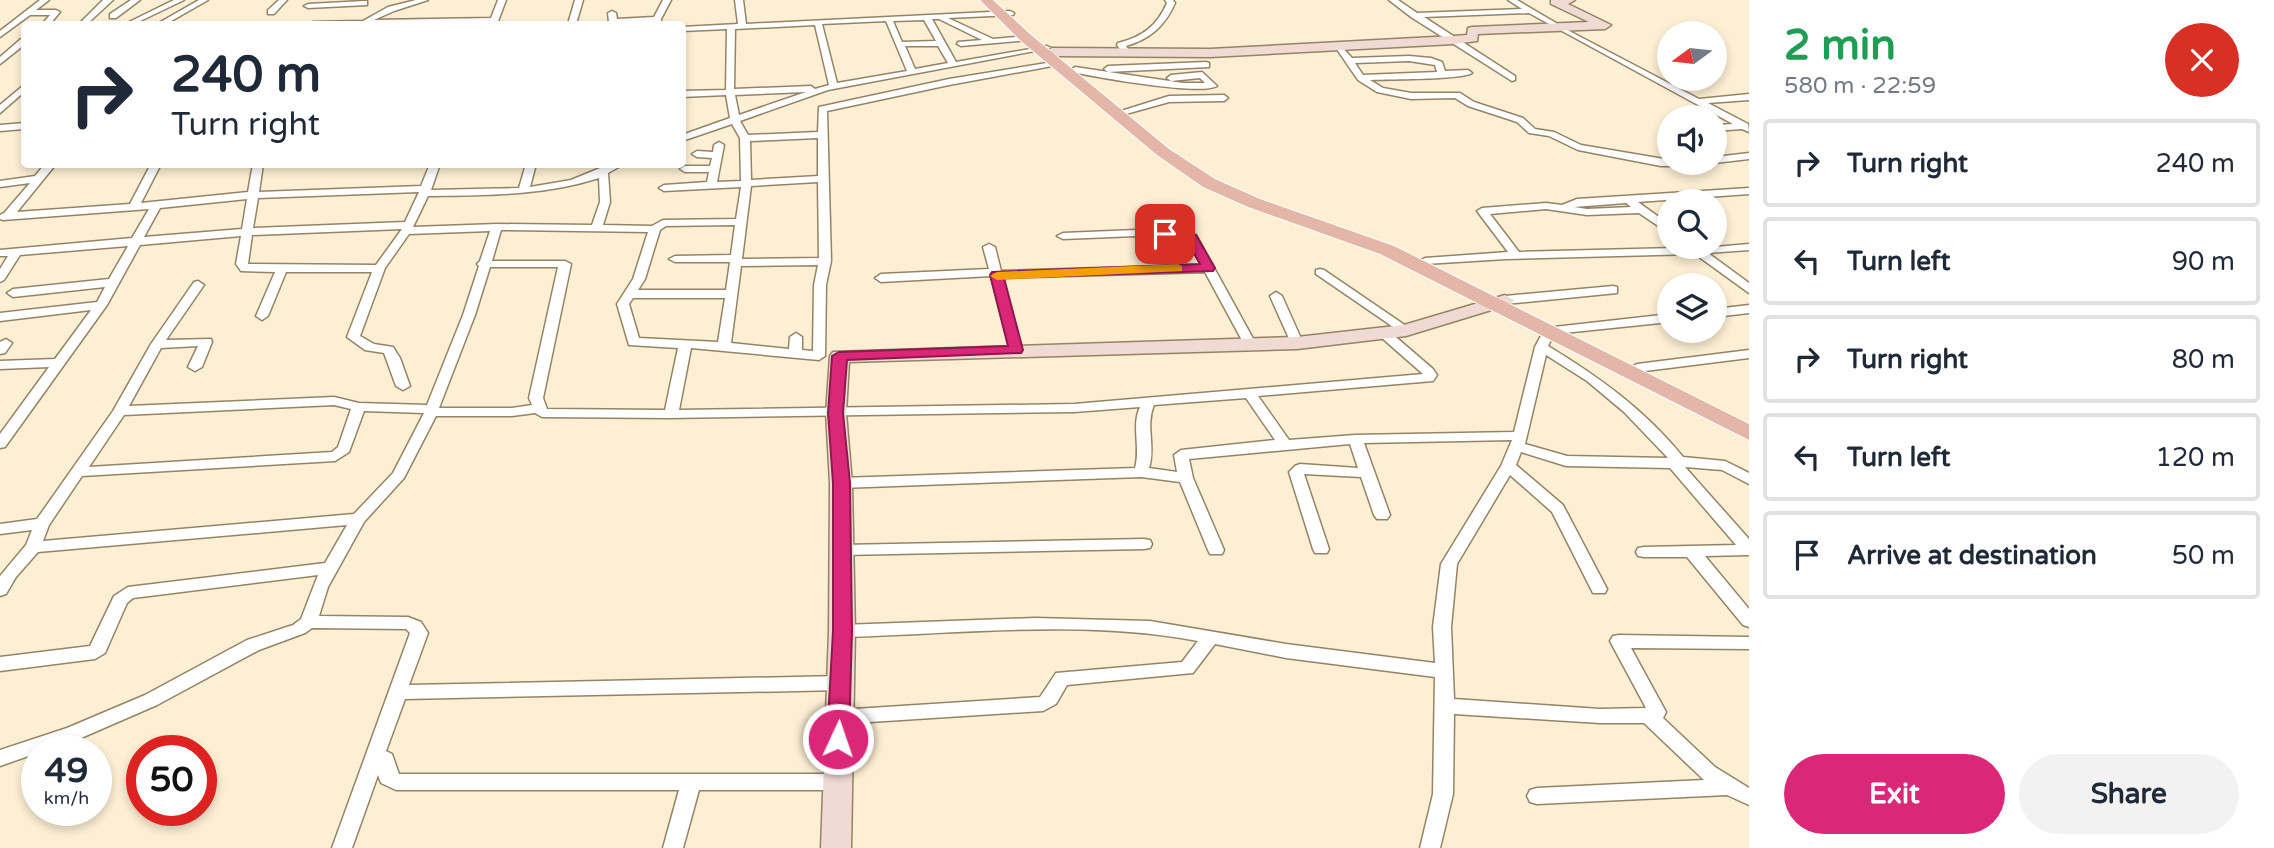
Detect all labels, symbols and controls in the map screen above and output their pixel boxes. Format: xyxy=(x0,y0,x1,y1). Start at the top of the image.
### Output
text: 2 min xyxy=(1784,20,1896,71)
north arrow xyxy=(1657,21,1727,91)
map controls xyxy=(1657,21,1727,343)
button: close xyxy=(2165,23,2239,97)
text: 240 m xyxy=(171,46,321,105)
icon: right xyxy=(56,49,147,140)
text: 580 m · 22:59 xyxy=(1784,72,1936,100)
button: sound xyxy=(1657,105,1727,175)
text: Turn right xyxy=(171,106,320,144)
icon: right xyxy=(1788,144,1826,182)
text: Turn right xyxy=(1847,148,1968,179)
text: 240 m xyxy=(2155,148,2235,179)
button: search xyxy=(1657,189,1727,259)
pin xyxy=(1135,204,1195,264)
icon: arrive xyxy=(1146,215,1184,253)
icon: left xyxy=(1788,242,1826,280)
text: Turn left xyxy=(1847,246,1950,277)
text: 90 m xyxy=(2172,246,2235,277)
button: layers xyxy=(1657,273,1727,343)
icon: right xyxy=(1788,340,1826,378)
text: Turn right xyxy=(1847,344,1968,375)
text: 80 m xyxy=(2172,344,2235,375)
icon: left xyxy=(1788,438,1826,476)
text: Turn left xyxy=(1847,442,1950,473)
text: 120 m xyxy=(2155,442,2235,473)
icon: arrive xyxy=(1788,536,1826,574)
text: Arrive at destination xyxy=(1847,540,2097,571)
text: 50 m xyxy=(2172,540,2235,571)
position arrow xyxy=(801,702,875,776)
speed limit sign: 50 xyxy=(126,735,217,826)
text: 49 xyxy=(45,750,88,792)
button: Exit xyxy=(1784,754,2005,834)
button: Share xyxy=(2019,754,2239,834)
text: km/h xyxy=(44,787,89,809)

